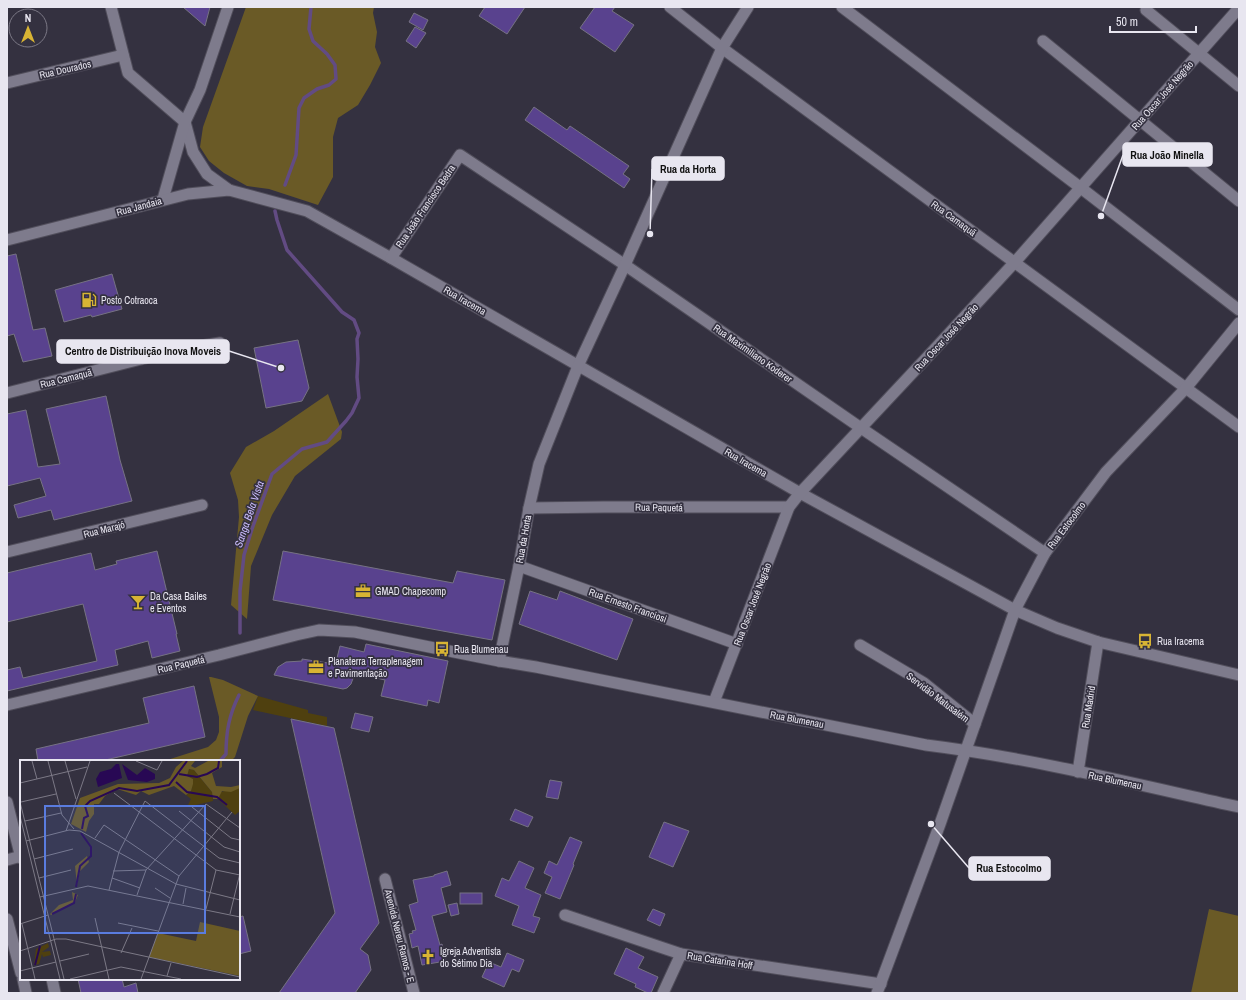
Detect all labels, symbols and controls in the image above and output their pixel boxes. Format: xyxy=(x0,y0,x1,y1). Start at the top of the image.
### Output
north arrow xyxy=(8,8,48,48)
scale bar xyxy=(1110,8,1196,34)
text: N xyxy=(25,11,31,25)
text: 50 m xyxy=(1116,14,1138,30)
street label: Rua Dourados xyxy=(38,57,92,82)
street label: Rua Oscar José Negrão xyxy=(1129,58,1196,133)
callout: Rua João Minella xyxy=(1123,143,1212,166)
text: Rua João Minella xyxy=(1130,148,1204,162)
callout: Rua da Horta xyxy=(652,157,724,180)
street label: Rua João Francisco Bedra xyxy=(393,162,458,250)
text: Rua da Horta xyxy=(660,162,716,176)
street label: Rua Jandaia xyxy=(115,194,164,219)
street label: Rua Camaquã xyxy=(928,198,979,239)
street label: Rua Iracema xyxy=(441,283,489,318)
fuel station icon: Posto Cotraoca xyxy=(80,291,98,309)
place label: Posto Cotraoca xyxy=(101,294,158,307)
street label: Rua Oscar José Negrão xyxy=(912,300,981,374)
street label: Rua Maximiliano Koderer xyxy=(711,321,795,386)
callout: Centro de Distribuição Inova Moveis xyxy=(57,340,229,363)
text: Centro de Distribuição Inova Moveis xyxy=(65,344,221,358)
street label: Rua Camaquã xyxy=(39,366,94,391)
street label: Rua Iracema xyxy=(722,445,770,480)
water label: Sanga Bela Vista xyxy=(231,479,267,549)
street label: Rua Estocolmo xyxy=(1044,499,1089,551)
street label: Rua Paquetá xyxy=(635,501,683,514)
street label: Rua da Horta xyxy=(513,514,534,564)
street label: Rua Marajó xyxy=(82,518,127,541)
street label: Rua Oscar José Negrão xyxy=(731,560,774,648)
office icon: GMAD Chapecomp xyxy=(354,582,372,600)
place label: GMAD Chapecomp xyxy=(375,585,447,598)
street label: Rua Ernesto Franciosi xyxy=(587,585,669,626)
place label: Da Casa Bailes e Eventos xyxy=(150,590,207,615)
bar icon: Da Casa Bailes e Eventos xyxy=(129,593,147,611)
bus stop icon: Rua Iracema xyxy=(1136,632,1154,650)
place label: Rua Iracema xyxy=(1157,635,1204,648)
bus stop icon: Rua Blumenau xyxy=(433,640,451,658)
place label: Rua Blumenau xyxy=(454,643,508,656)
street label: Rua Paquetá xyxy=(156,653,206,676)
place label: Planaterra Terraplenagem e Pavimentação xyxy=(328,655,423,680)
office icon: Planaterra Terraplenagem e Pavimentação xyxy=(307,658,325,676)
street label: Servidão Matusalém xyxy=(904,670,972,725)
street label: Rua Madrid xyxy=(1079,685,1098,729)
street label: Rua Blumenau xyxy=(769,708,825,731)
inset map xyxy=(20,760,240,980)
street label: Rua Blumenau xyxy=(1087,768,1143,792)
callout: Rua Estocolmo xyxy=(969,857,1050,880)
text: Rua Estocolmo xyxy=(976,861,1042,875)
street label: Avenida Nereu Ramos - E xyxy=(381,887,417,984)
place label: Igreja Adventista do Sétimo Dia xyxy=(440,945,502,970)
church icon: Igreja Adventista do Sétimo Dia xyxy=(419,948,437,966)
street label: Rua Catarina Hoff xyxy=(686,949,754,972)

